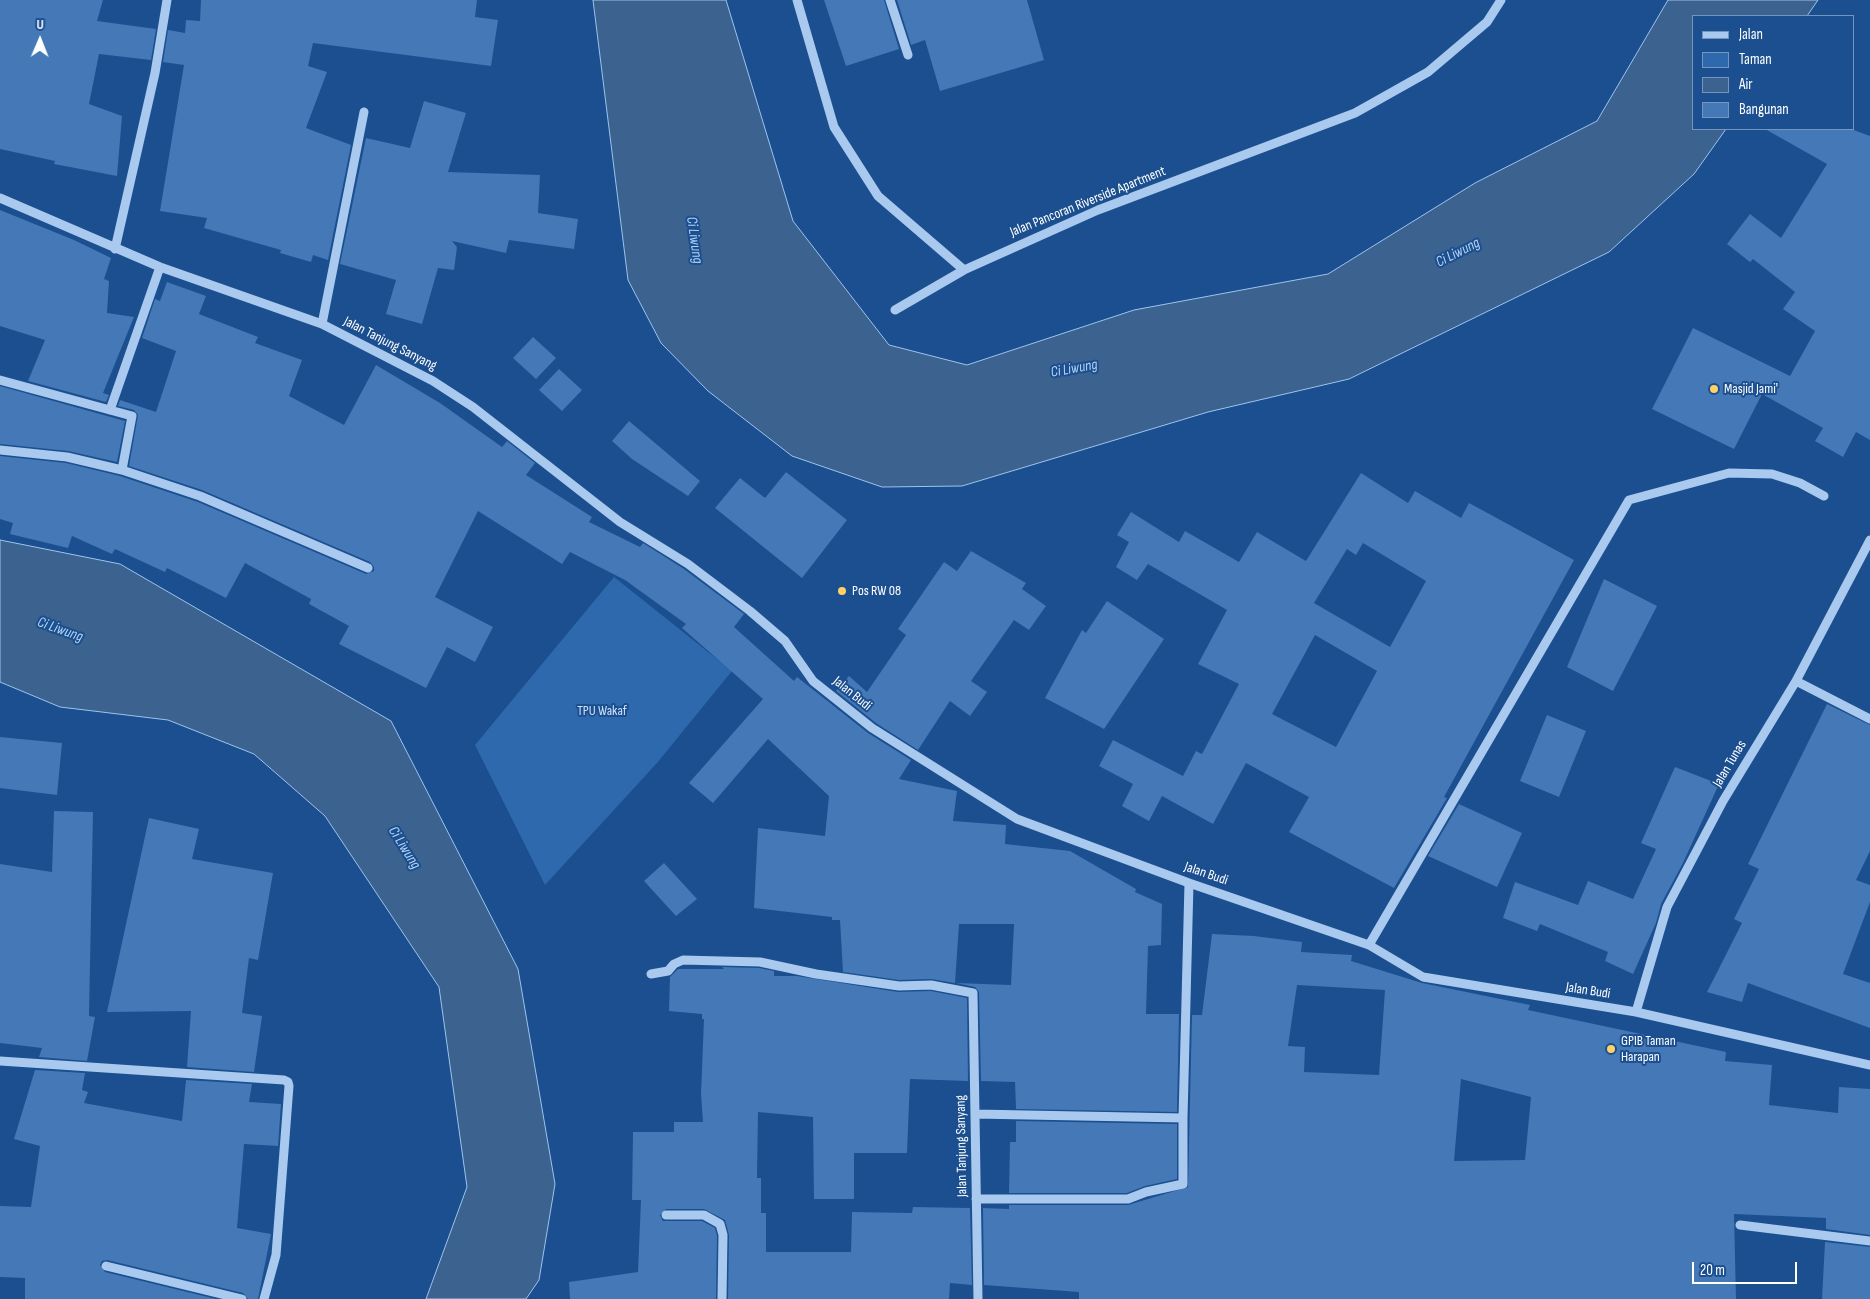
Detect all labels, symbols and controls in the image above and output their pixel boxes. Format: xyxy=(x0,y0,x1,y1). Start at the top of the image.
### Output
north arrow xyxy=(15,15,65,65)
legend xyxy=(1692,15,1855,130)
text: U xyxy=(36,16,44,33)
text: Jalan xyxy=(1739,25,1763,44)
text: Taman xyxy=(1739,50,1772,69)
text: Air xyxy=(1739,75,1753,94)
text: Bangunan xyxy=(1739,100,1789,119)
street label: Jalan Pancoran Riverside Apartment xyxy=(1008,163,1168,241)
water label: Ci Liwung xyxy=(682,215,706,265)
water label: Ci Liwung xyxy=(1433,234,1483,272)
street label: Jalan Tanjung Sanyang xyxy=(341,313,439,375)
water label: Ci Liwung xyxy=(1049,356,1099,382)
place label: Masjid Jami' xyxy=(1724,381,1778,397)
marker: Masjid Jami' xyxy=(1708,383,1720,395)
place label: Pos RW 08 xyxy=(852,583,901,599)
marker: Pos RW 08 xyxy=(836,585,848,597)
water label: Ci Liwung xyxy=(35,613,85,647)
street label: Jalan Budi xyxy=(829,673,875,715)
park label: TPU Wakaf xyxy=(577,703,627,719)
street label: Jalan Tunas xyxy=(1710,738,1750,790)
water label: Ci Liwung xyxy=(384,823,424,873)
street label: Jalan Budi xyxy=(1182,859,1230,889)
street label: Jalan Budi xyxy=(1564,979,1612,1003)
place label: GPIB Taman Harapan xyxy=(1621,1033,1676,1066)
marker: GPIB Taman Harapan xyxy=(1605,1043,1617,1055)
street label: Jalan Tanjung Sanyang xyxy=(953,1095,971,1197)
scale bar xyxy=(1695,1252,1800,1284)
text: 20 m xyxy=(1700,1261,1725,1280)

